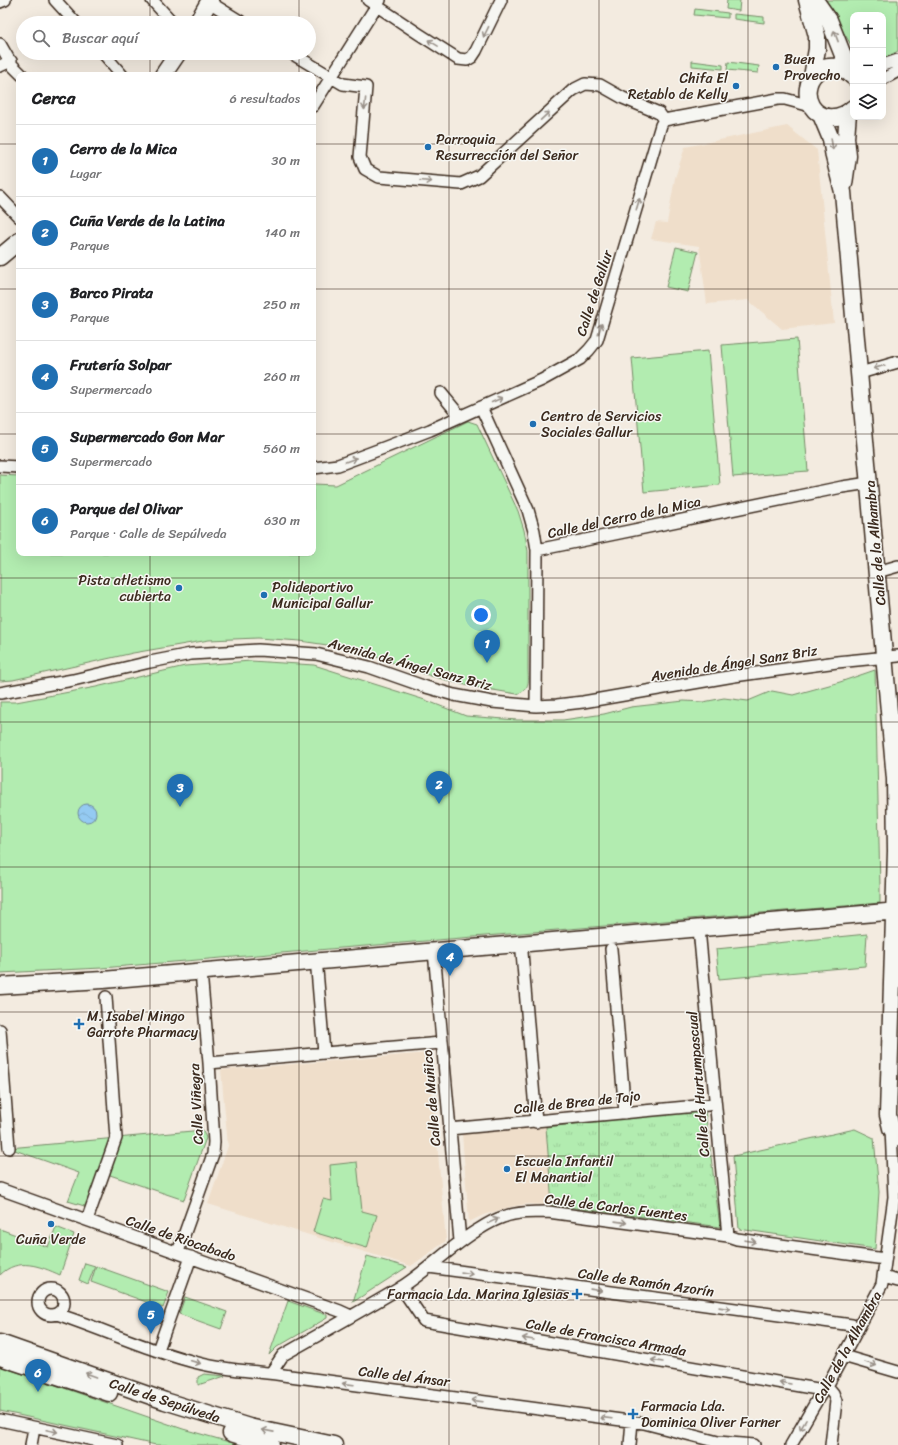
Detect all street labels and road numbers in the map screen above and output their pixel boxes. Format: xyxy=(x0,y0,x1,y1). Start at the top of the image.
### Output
street label: Calle de Gallur xyxy=(569,246,621,339)
street label: Calle de la Alhambra xyxy=(858,479,893,607)
street label: Calle del Cerro de la Mica xyxy=(545,489,703,546)
street label: Avenida de Ángel Sanz Briz xyxy=(324,630,495,698)
street label: Avenida de Ángel Sanz Briz xyxy=(648,638,819,689)
street label: Calle de Hurtumpascual xyxy=(680,1009,717,1158)
street label: Calle de Muñico xyxy=(415,1049,448,1147)
street label: Calle Viñegra xyxy=(182,1062,211,1145)
street label: Calle de Brea de Tajo xyxy=(512,1083,642,1122)
street label: Calle de Carlos Fuentes xyxy=(543,1186,689,1229)
street label: Calle de Riocabado xyxy=(122,1208,239,1269)
street label: Calle de Ramón Azorín xyxy=(576,1261,716,1304)
street label: Calle de la Alhambra xyxy=(806,1286,889,1408)
street label: Calle de Francisca Armada xyxy=(524,1311,689,1364)
street label: Calle del Ánsar xyxy=(357,1359,452,1395)
street label: Calle de Sepúlveda xyxy=(106,1371,224,1430)

